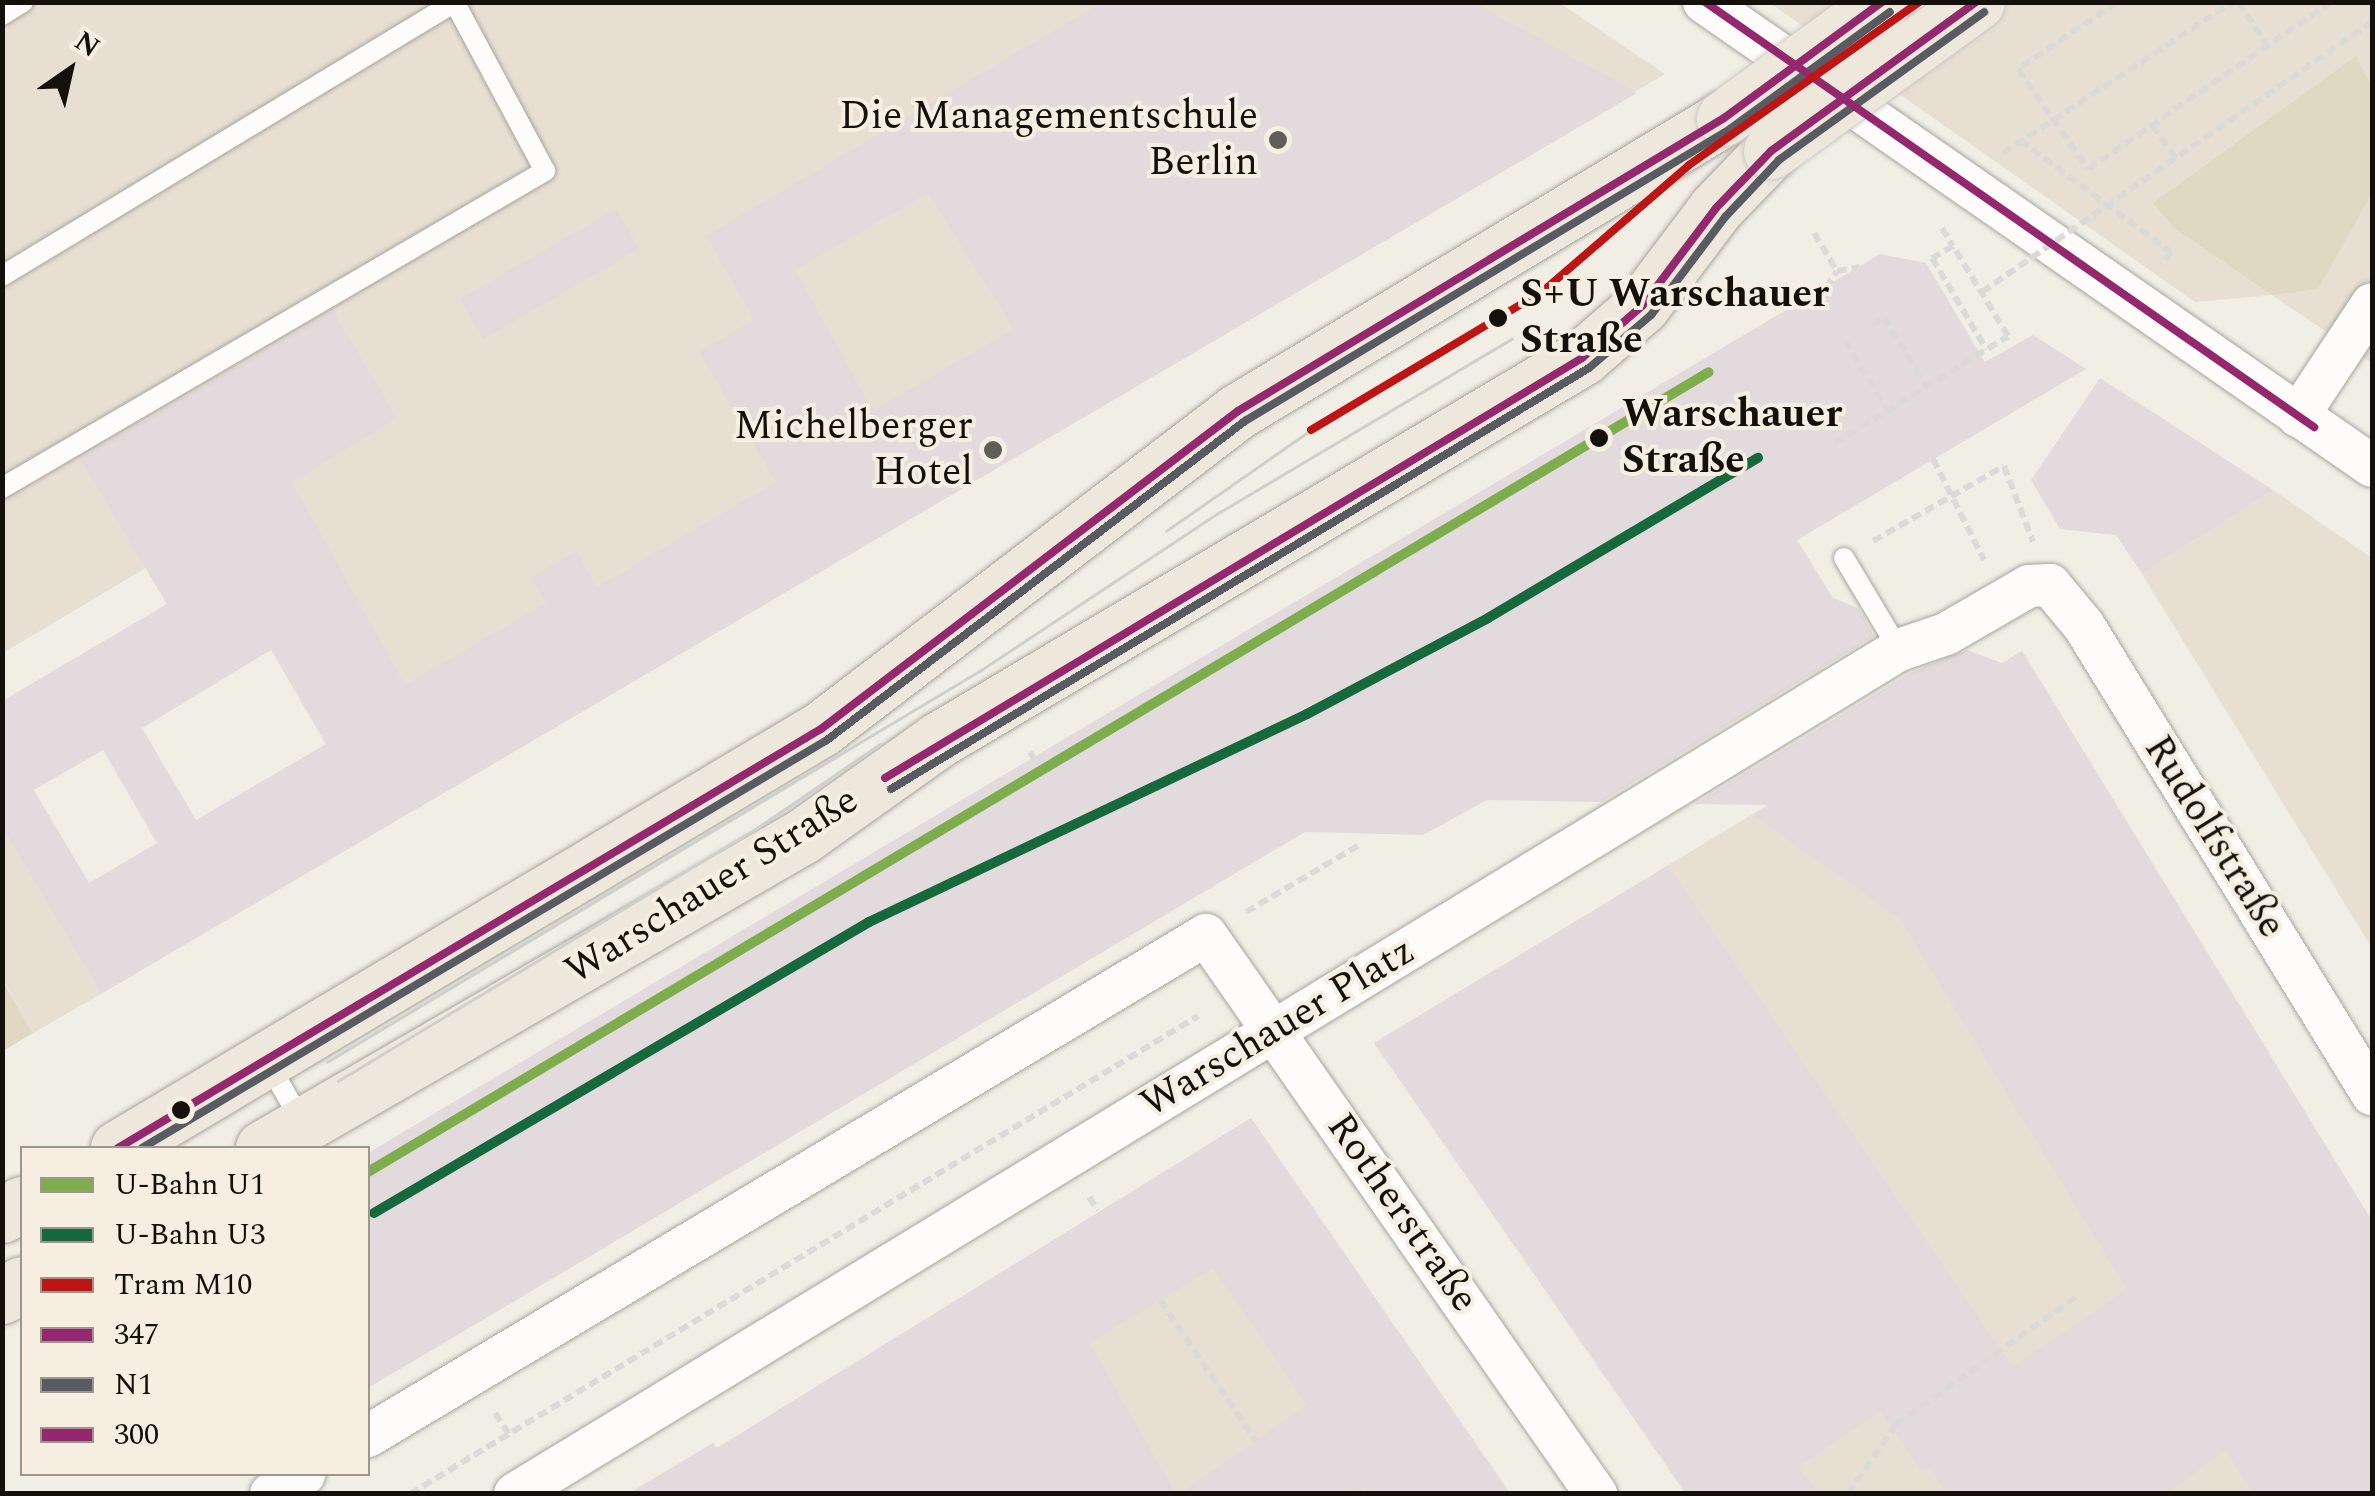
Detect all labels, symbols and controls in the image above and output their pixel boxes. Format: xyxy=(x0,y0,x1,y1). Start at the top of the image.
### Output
north arrow xyxy=(20,20,120,120)
text: N xyxy=(66,20,109,69)
place label: Die Managementschule Berlin xyxy=(839,93,1258,187)
marker: Die Managementschule Berlin xyxy=(1267,129,1289,151)
place label: S+U Warschauer Straße xyxy=(1520,271,1829,365)
marker: S+U Warschauer Straße xyxy=(1485,305,1511,331)
place label: Warschauer Straße xyxy=(1622,391,1842,485)
place label: Michelberger Hotel xyxy=(734,403,973,497)
marker: Warschauer Straße xyxy=(1586,425,1612,451)
marker: Michelberger Hotel xyxy=(982,439,1004,461)
street label: Rudolfstraße xyxy=(2133,727,2295,947)
street label: Warschauer Straße xyxy=(557,777,867,995)
street label: Warschauer Platz xyxy=(1132,927,1424,1129)
unlabelled marker xyxy=(171,1100,191,1120)
street label: Rotherstraße xyxy=(1316,1104,1488,1322)
legend xyxy=(20,1146,370,1476)
text: U-Bahn U1 xyxy=(114,1162,265,1208)
text: U-Bahn U3 xyxy=(114,1212,265,1258)
text: Tram M10 xyxy=(114,1262,252,1308)
text: 347 xyxy=(114,1312,159,1358)
text: N1 xyxy=(114,1362,153,1408)
text: 300 xyxy=(114,1412,159,1458)

